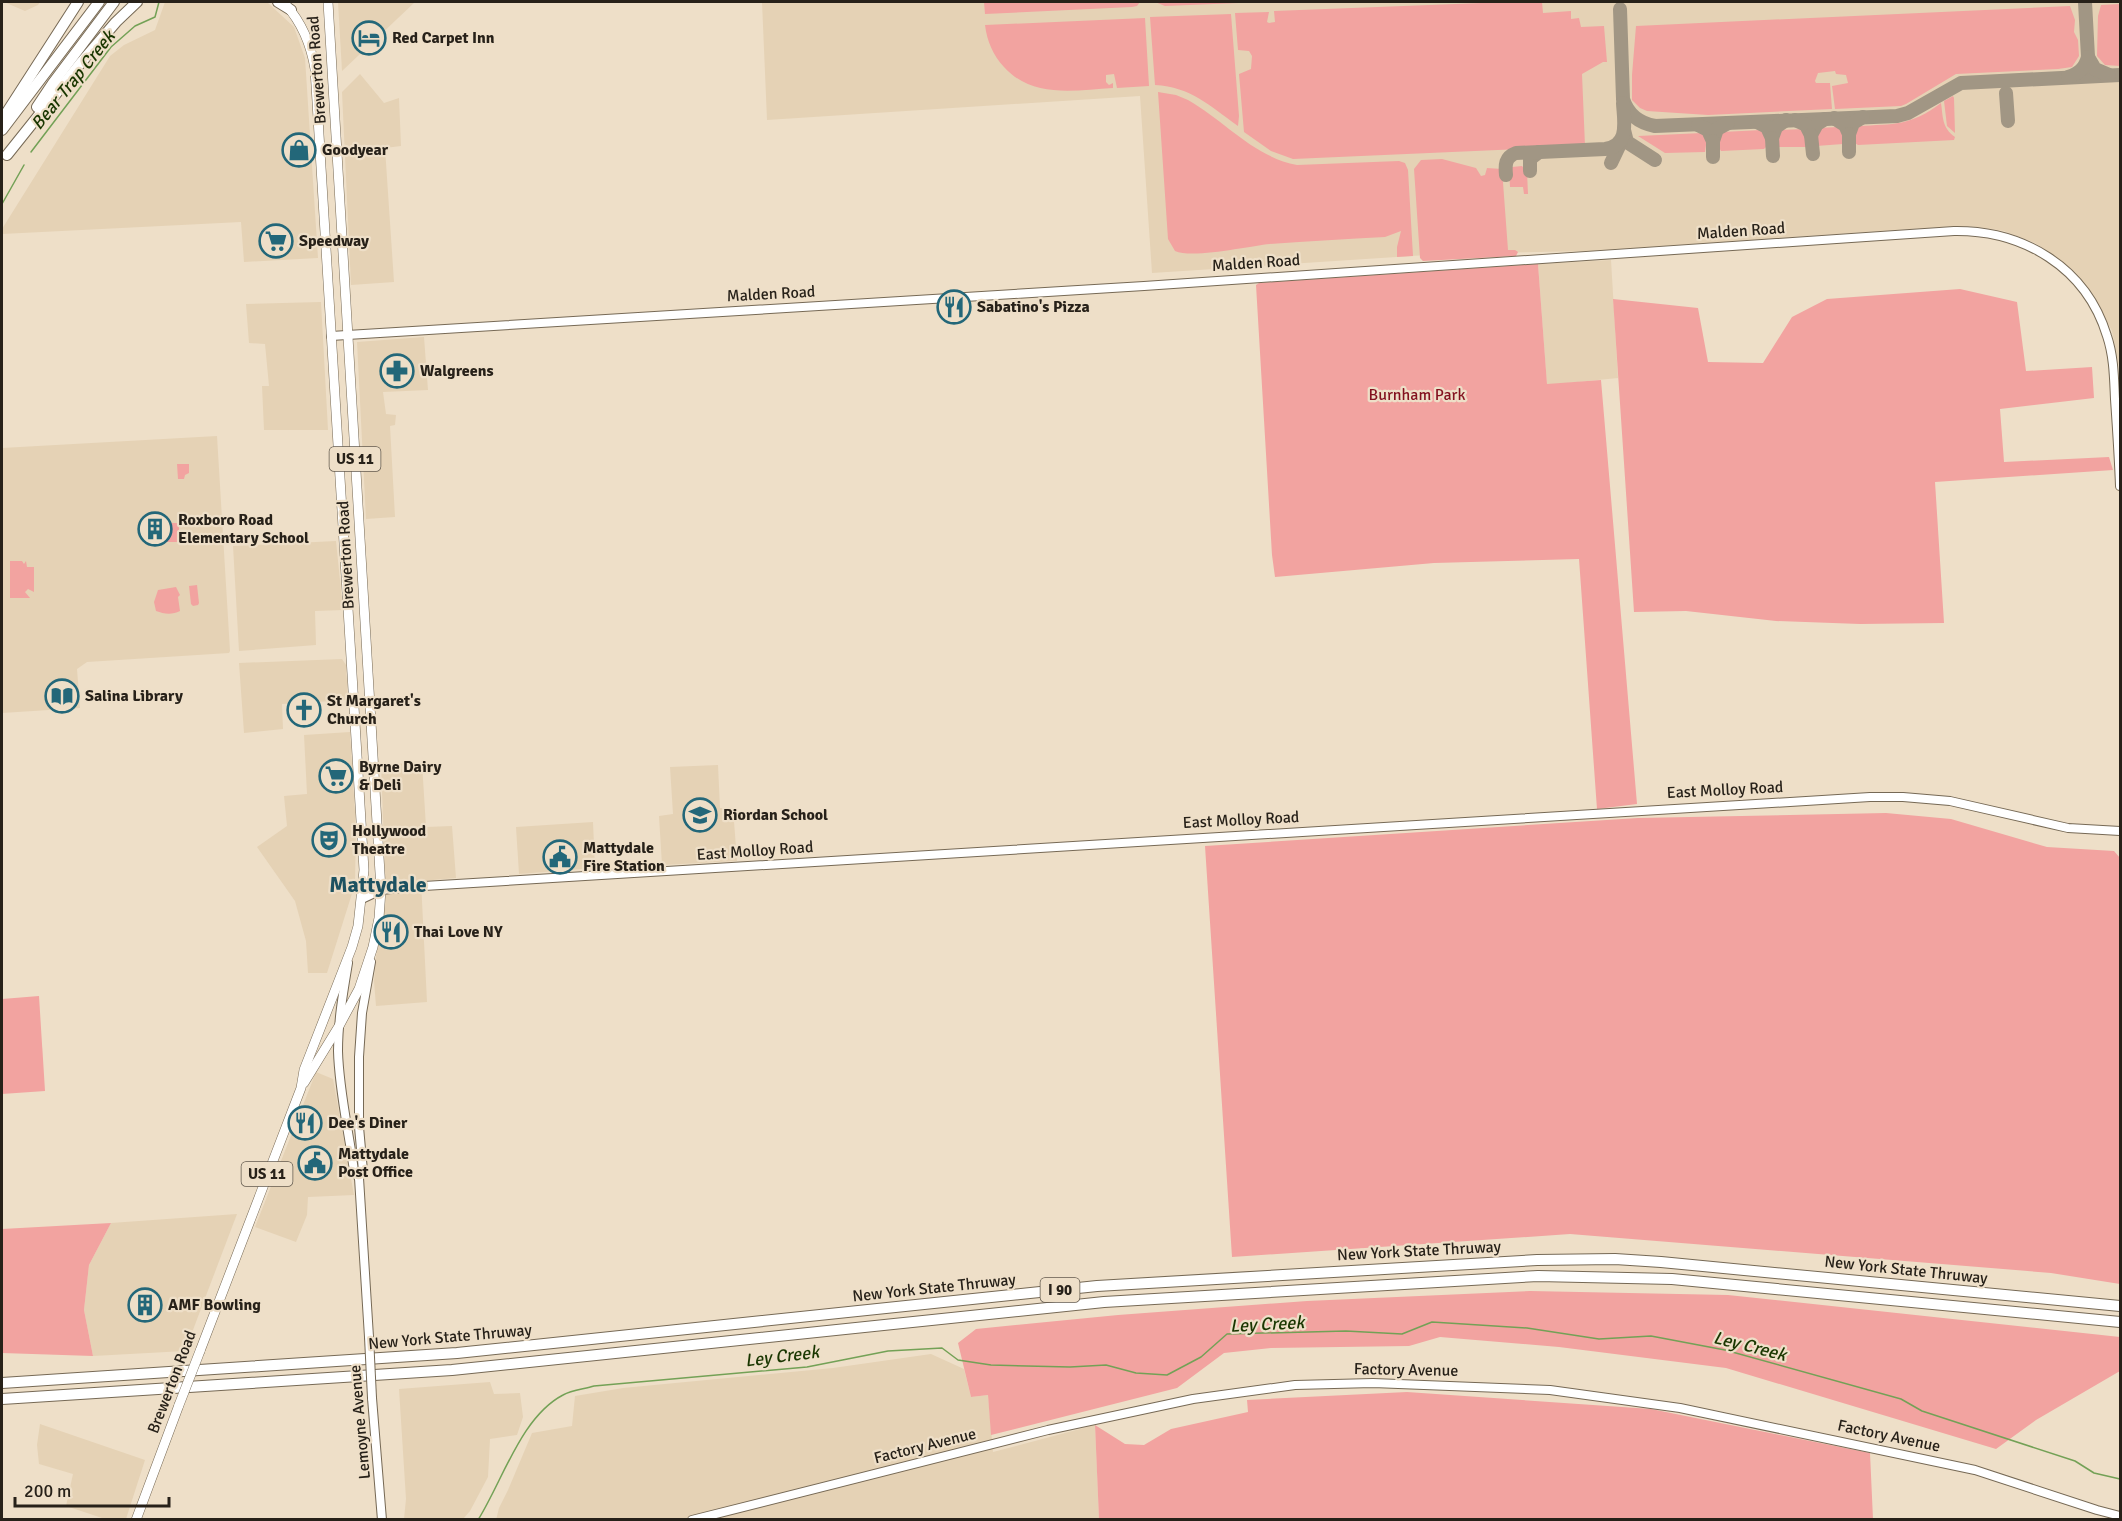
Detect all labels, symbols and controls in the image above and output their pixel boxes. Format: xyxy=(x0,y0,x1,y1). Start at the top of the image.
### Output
street label: Brewerton Road xyxy=(303,15,331,125)
hotel icon: Red Carpet Inn xyxy=(351,20,387,56)
water label: Bear Trap Creek xyxy=(26,25,121,134)
place label: Red Carpet Inn xyxy=(392,28,495,48)
shop icon: Goodyear xyxy=(281,132,317,168)
place label: Goodyear xyxy=(322,140,389,160)
street label: Malden Road xyxy=(1696,218,1786,244)
supermarket icon: Speedway xyxy=(258,223,294,259)
place label: Speedway xyxy=(299,231,369,251)
street label: Malden Road xyxy=(1211,250,1301,276)
street label: Malden Road xyxy=(726,282,816,306)
restaurant icon: Sabatino's Pizza xyxy=(936,289,972,325)
place label: Sabatino's Pizza xyxy=(977,297,1090,317)
pharmacy icon: Walgreens xyxy=(379,353,415,389)
place label: Walgreens xyxy=(420,361,494,381)
park label: Burnham Park xyxy=(1369,385,1465,405)
road number: US 11 xyxy=(330,447,380,471)
street label: Brewerton Road xyxy=(333,500,359,610)
place label: Roxboro Road Elementary School xyxy=(178,510,309,548)
building icon: Roxboro Road Elementary School xyxy=(137,511,173,547)
library icon: Salina Library xyxy=(44,678,80,714)
place label: Salina Library xyxy=(85,686,183,706)
place label: St Margaret's Church xyxy=(327,691,421,729)
church icon: St Margaret's Church xyxy=(286,692,322,728)
place label: Byrne Dairy & Deli xyxy=(359,757,442,795)
supermarket icon: Byrne Dairy & Deli xyxy=(318,758,354,794)
street label: East Molloy Road xyxy=(1666,777,1784,803)
school or university icon: Riordan School xyxy=(682,797,718,833)
place label: Riordan School xyxy=(723,805,828,825)
street label: East Molloy Road xyxy=(1182,807,1300,833)
place label: Hollywood Theatre xyxy=(352,821,427,859)
theatre icon: Hollywood Theatre xyxy=(311,822,347,858)
street label: East Molloy Road xyxy=(696,837,814,865)
place label: Mattydale Fire Station xyxy=(583,838,665,876)
public building icon: Mattydale Fire Station xyxy=(542,839,578,875)
district label: Mattydale xyxy=(329,871,427,898)
restaurant icon: Thai Love NY xyxy=(373,914,409,950)
place label: Thai Love NY xyxy=(414,922,503,942)
restaurant icon: Dee's Diner xyxy=(287,1105,323,1141)
place label: Dee's Diner xyxy=(328,1113,408,1133)
place label: Mattydale Post Office xyxy=(338,1144,413,1182)
public building icon: Mattydale Post Office xyxy=(297,1145,333,1181)
road number: US 11 xyxy=(242,1162,292,1186)
street label: New York State Thruway xyxy=(1337,1237,1502,1265)
street label: New York State Thruway xyxy=(1823,1251,1989,1289)
street label: New York State Thruway xyxy=(851,1269,1017,1307)
road number: I 90 xyxy=(1040,1278,1080,1302)
building icon: AMF Bowling xyxy=(127,1287,163,1323)
place label: AMF Bowling xyxy=(168,1295,261,1315)
water label: Ley Creek xyxy=(1229,1311,1307,1337)
street label: New York State Thruway xyxy=(367,1320,533,1354)
water label: Ley Creek xyxy=(1711,1326,1791,1366)
street label: Brewerton Road xyxy=(143,1328,201,1436)
water label: Ley Creek xyxy=(744,1340,822,1371)
street label: Factory Avenue xyxy=(1354,1359,1458,1381)
street label: Lemoyne Avenue xyxy=(345,1364,375,1480)
street label: Factory Avenue xyxy=(1836,1415,1942,1457)
street label: Factory Avenue xyxy=(872,1424,978,1468)
scale bar xyxy=(15,1470,170,1508)
text: 200 m xyxy=(24,1480,71,1502)

